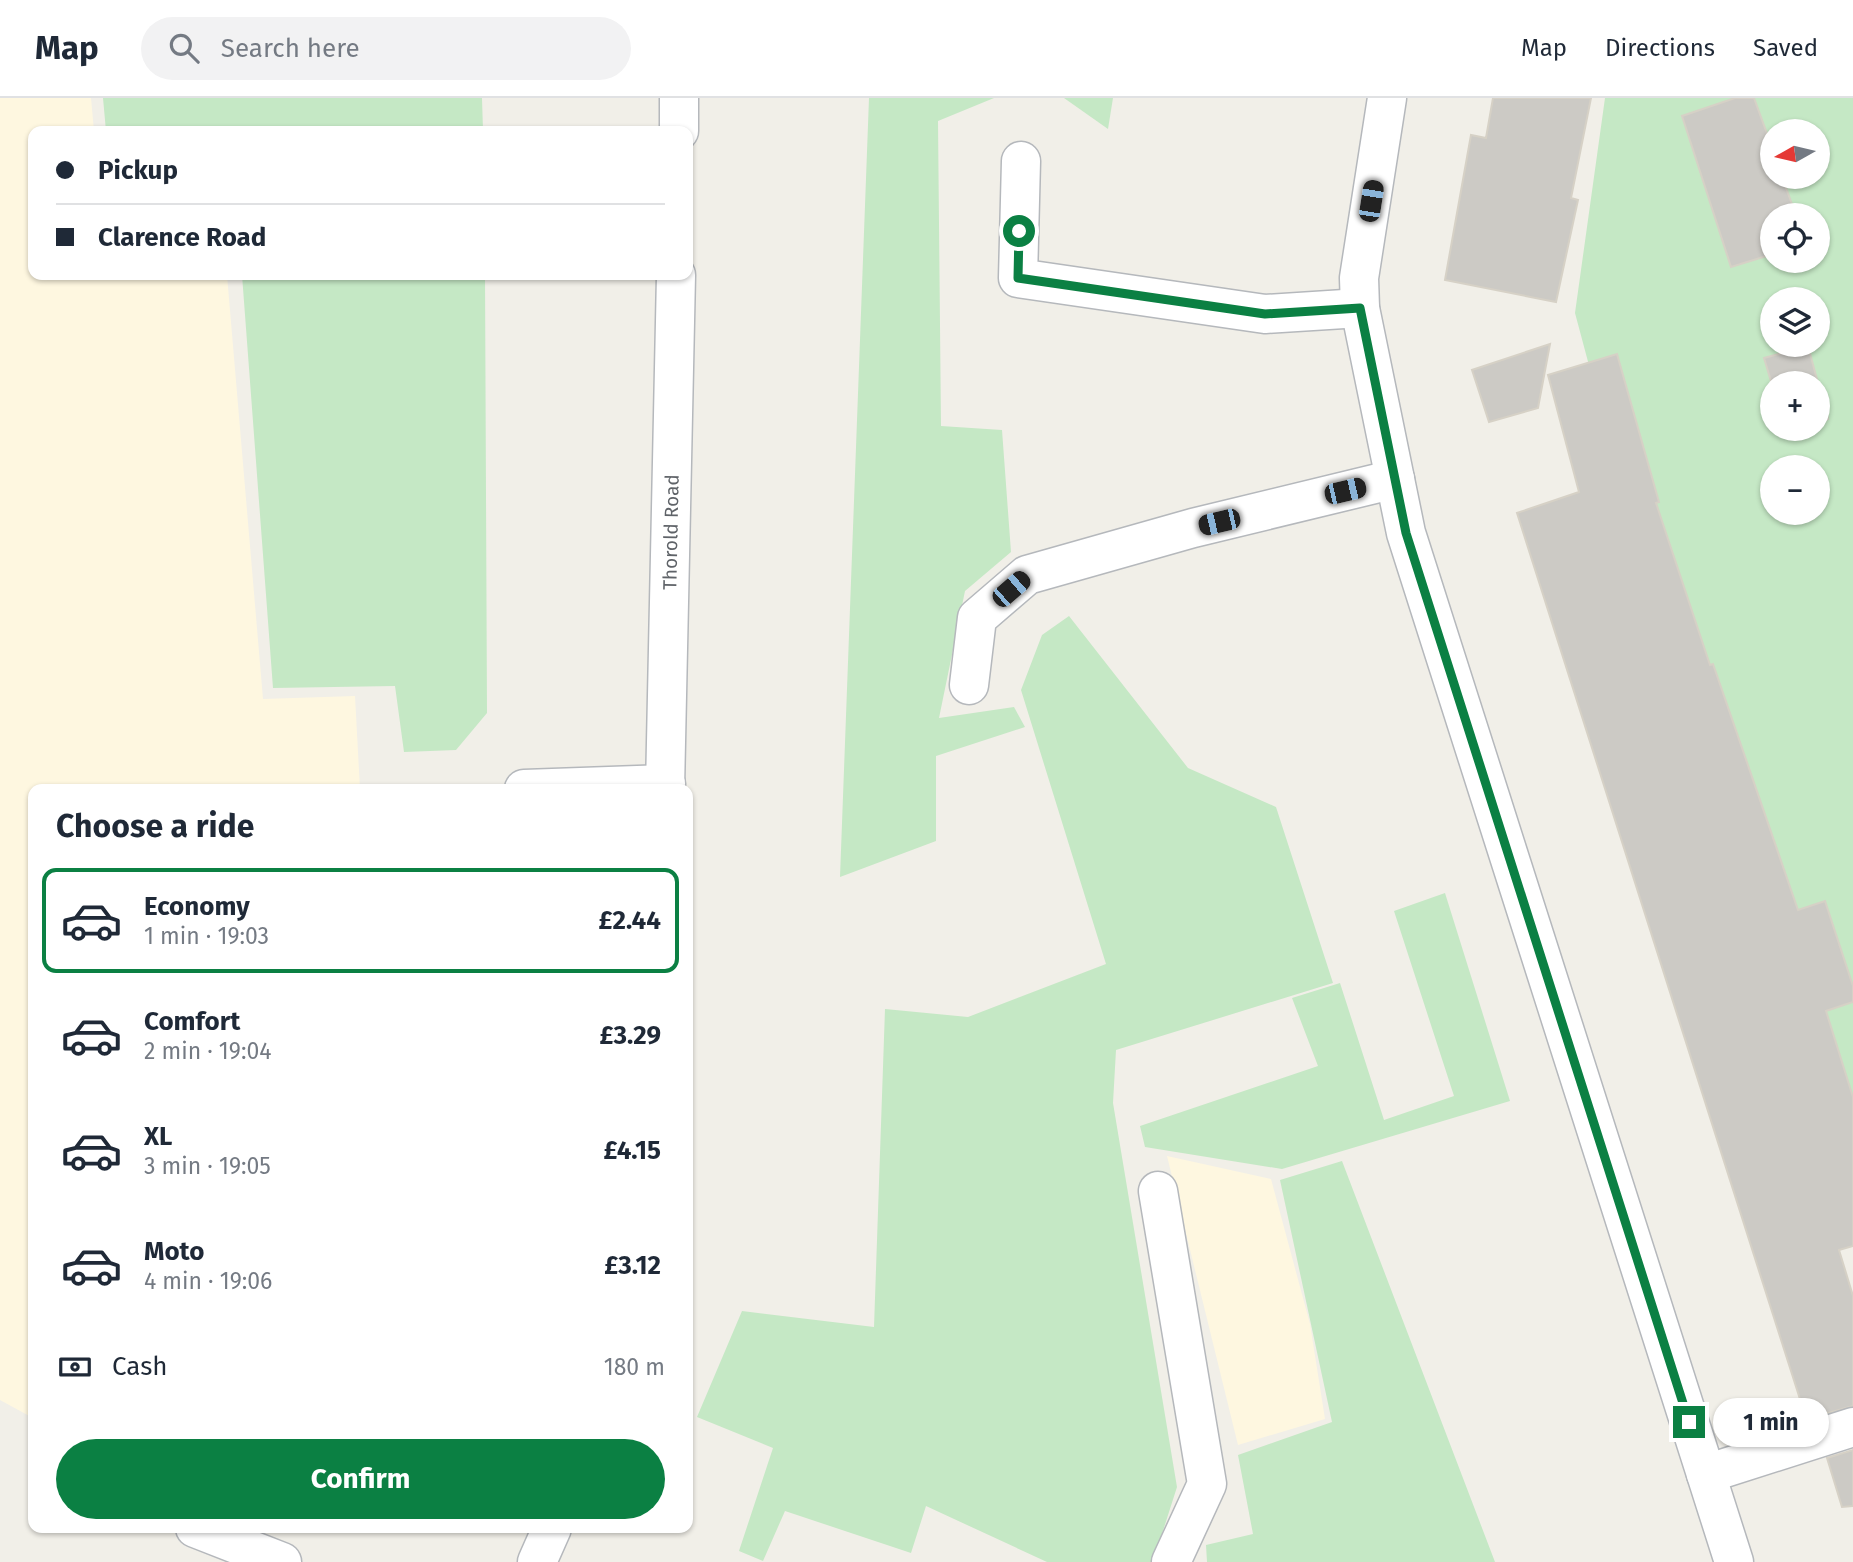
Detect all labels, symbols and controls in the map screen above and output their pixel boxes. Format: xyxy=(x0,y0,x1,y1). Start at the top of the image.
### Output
search box xyxy=(141,17,631,80)
text: Map xyxy=(35,28,99,68)
icon: search xyxy=(165,29,203,67)
text: Search here xyxy=(221,33,360,64)
text: Map xyxy=(1521,34,1567,62)
text: Directions xyxy=(1605,34,1715,62)
text: Saved xyxy=(1753,34,1818,62)
north arrow xyxy=(1760,119,1830,189)
map controls xyxy=(1760,119,1830,525)
text: Pickup xyxy=(98,155,178,186)
car xyxy=(1358,179,1385,223)
button: locate xyxy=(1760,203,1830,273)
route start xyxy=(1003,215,1035,247)
text: Clarence Road xyxy=(98,222,266,253)
button: layers xyxy=(1760,287,1830,357)
button: + xyxy=(1760,371,1830,441)
button: − xyxy=(1760,455,1830,525)
street label: Thorold Road xyxy=(658,474,683,590)
car xyxy=(1323,476,1368,506)
car xyxy=(1197,507,1242,537)
car xyxy=(989,567,1034,611)
text: Choose a ride xyxy=(56,807,254,845)
icon: car xyxy=(60,889,123,952)
text: Economy xyxy=(144,891,250,922)
text: £2.44 xyxy=(598,905,661,936)
text: 1 min · 19:03 xyxy=(144,922,269,950)
icon: car xyxy=(60,1004,123,1067)
text: Comfort xyxy=(144,1006,240,1037)
text: £3.29 xyxy=(599,1020,661,1051)
text: 2 min · 19:04 xyxy=(144,1037,272,1065)
icon: car xyxy=(60,1119,123,1182)
text: XL xyxy=(144,1121,172,1152)
text: £4.15 xyxy=(603,1135,661,1166)
text: 3 min · 19:05 xyxy=(144,1152,271,1180)
icon: car xyxy=(60,1234,123,1297)
text: Moto xyxy=(144,1236,204,1267)
text: £3.12 xyxy=(604,1250,661,1281)
text: 4 min · 19:06 xyxy=(144,1267,272,1295)
icon: cash xyxy=(56,1348,94,1386)
text: Cash xyxy=(112,1351,168,1382)
text: 180 m xyxy=(604,1353,665,1381)
callout: 1 min xyxy=(1714,1398,1829,1446)
route end xyxy=(1673,1406,1705,1438)
text: 1 min xyxy=(1743,1408,1799,1436)
button: Confirm xyxy=(56,1439,665,1519)

